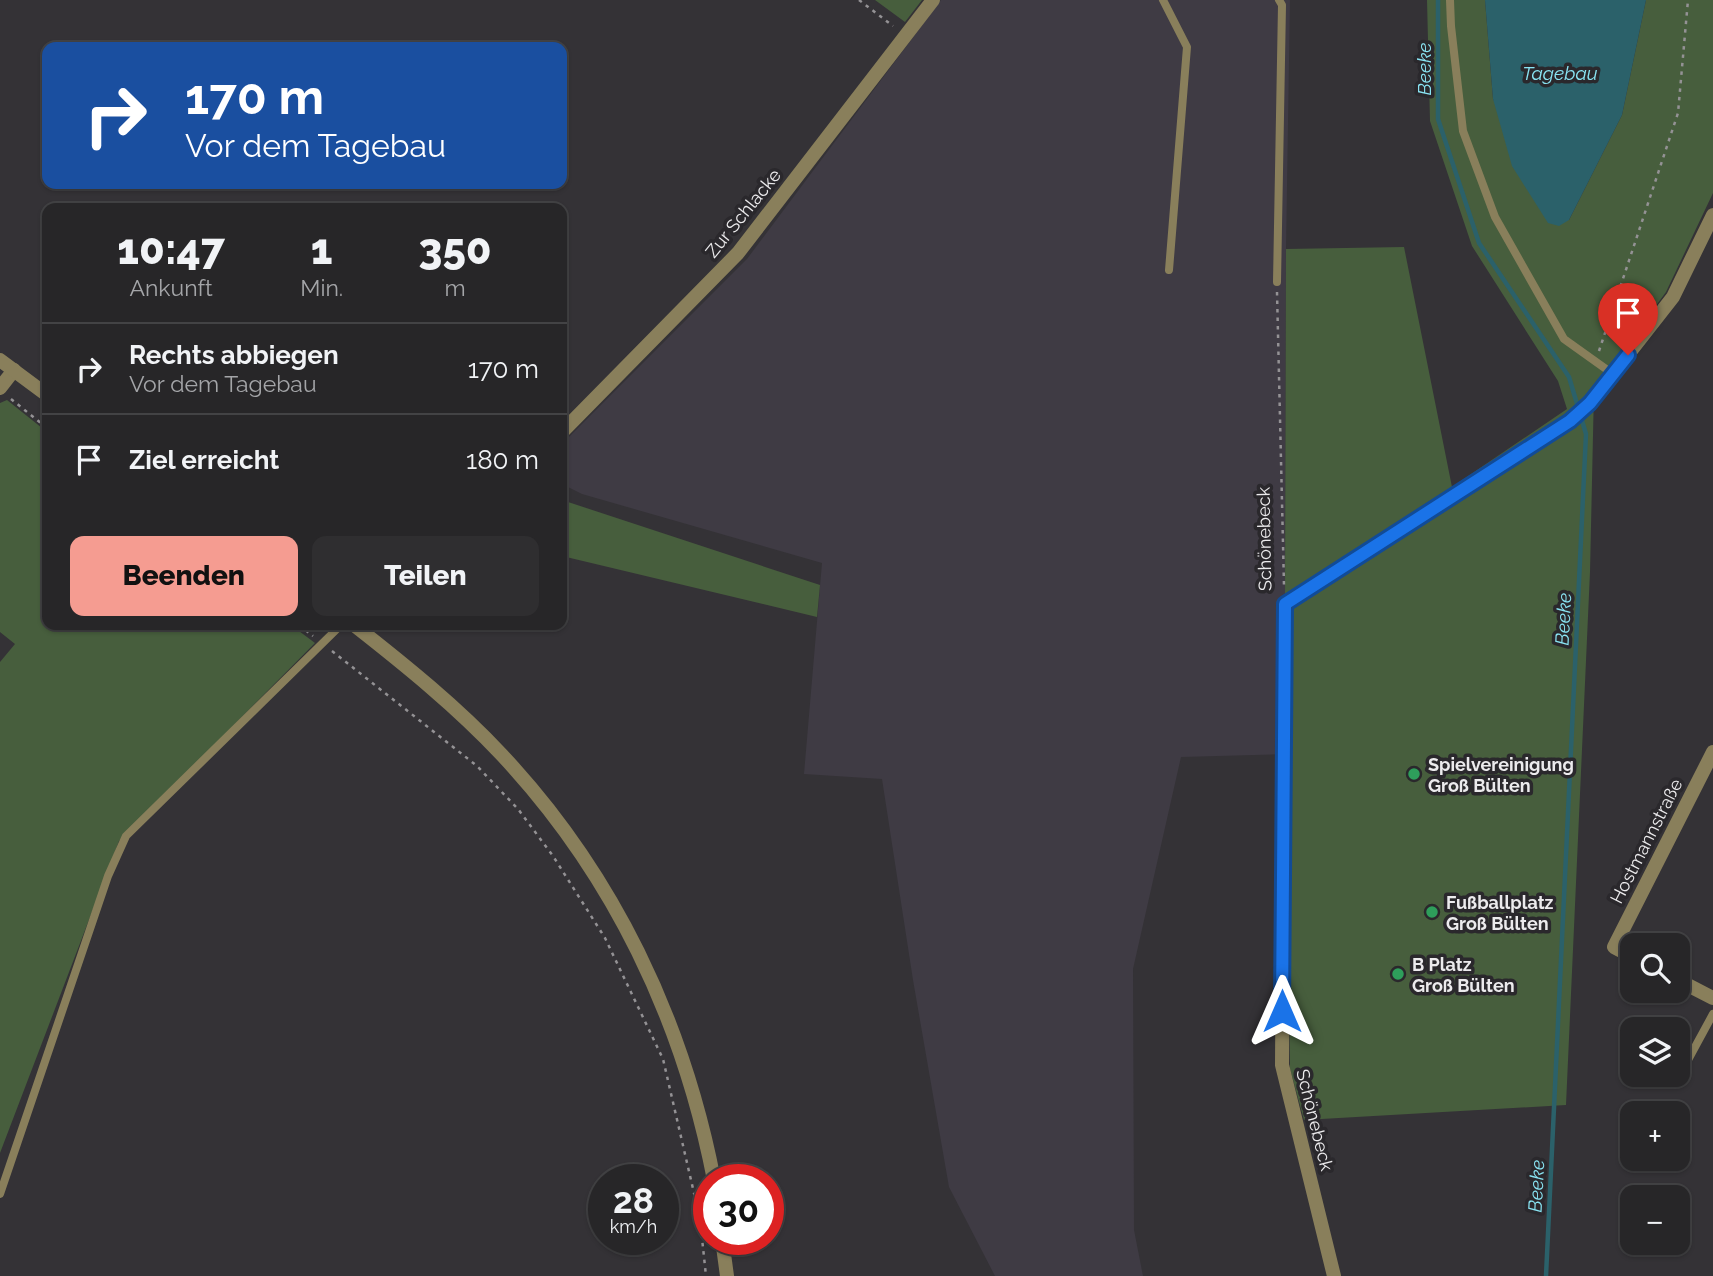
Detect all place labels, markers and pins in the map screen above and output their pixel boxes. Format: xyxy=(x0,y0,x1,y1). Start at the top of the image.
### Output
pin xyxy=(1598,283,1658,355)
place label: Spielvereinigung Groß Bülten xyxy=(1428,754,1574,796)
marker: Spielvereinigung Groß Bülten xyxy=(1406,766,1422,782)
place label: Fußballplatz Groß Bülten xyxy=(1446,892,1554,934)
marker: Fußballplatz Groß Bülten xyxy=(1424,904,1440,920)
place label: B Platz Groß Bülten xyxy=(1412,954,1515,996)
marker: B Platz Groß Bülten xyxy=(1390,966,1406,982)

